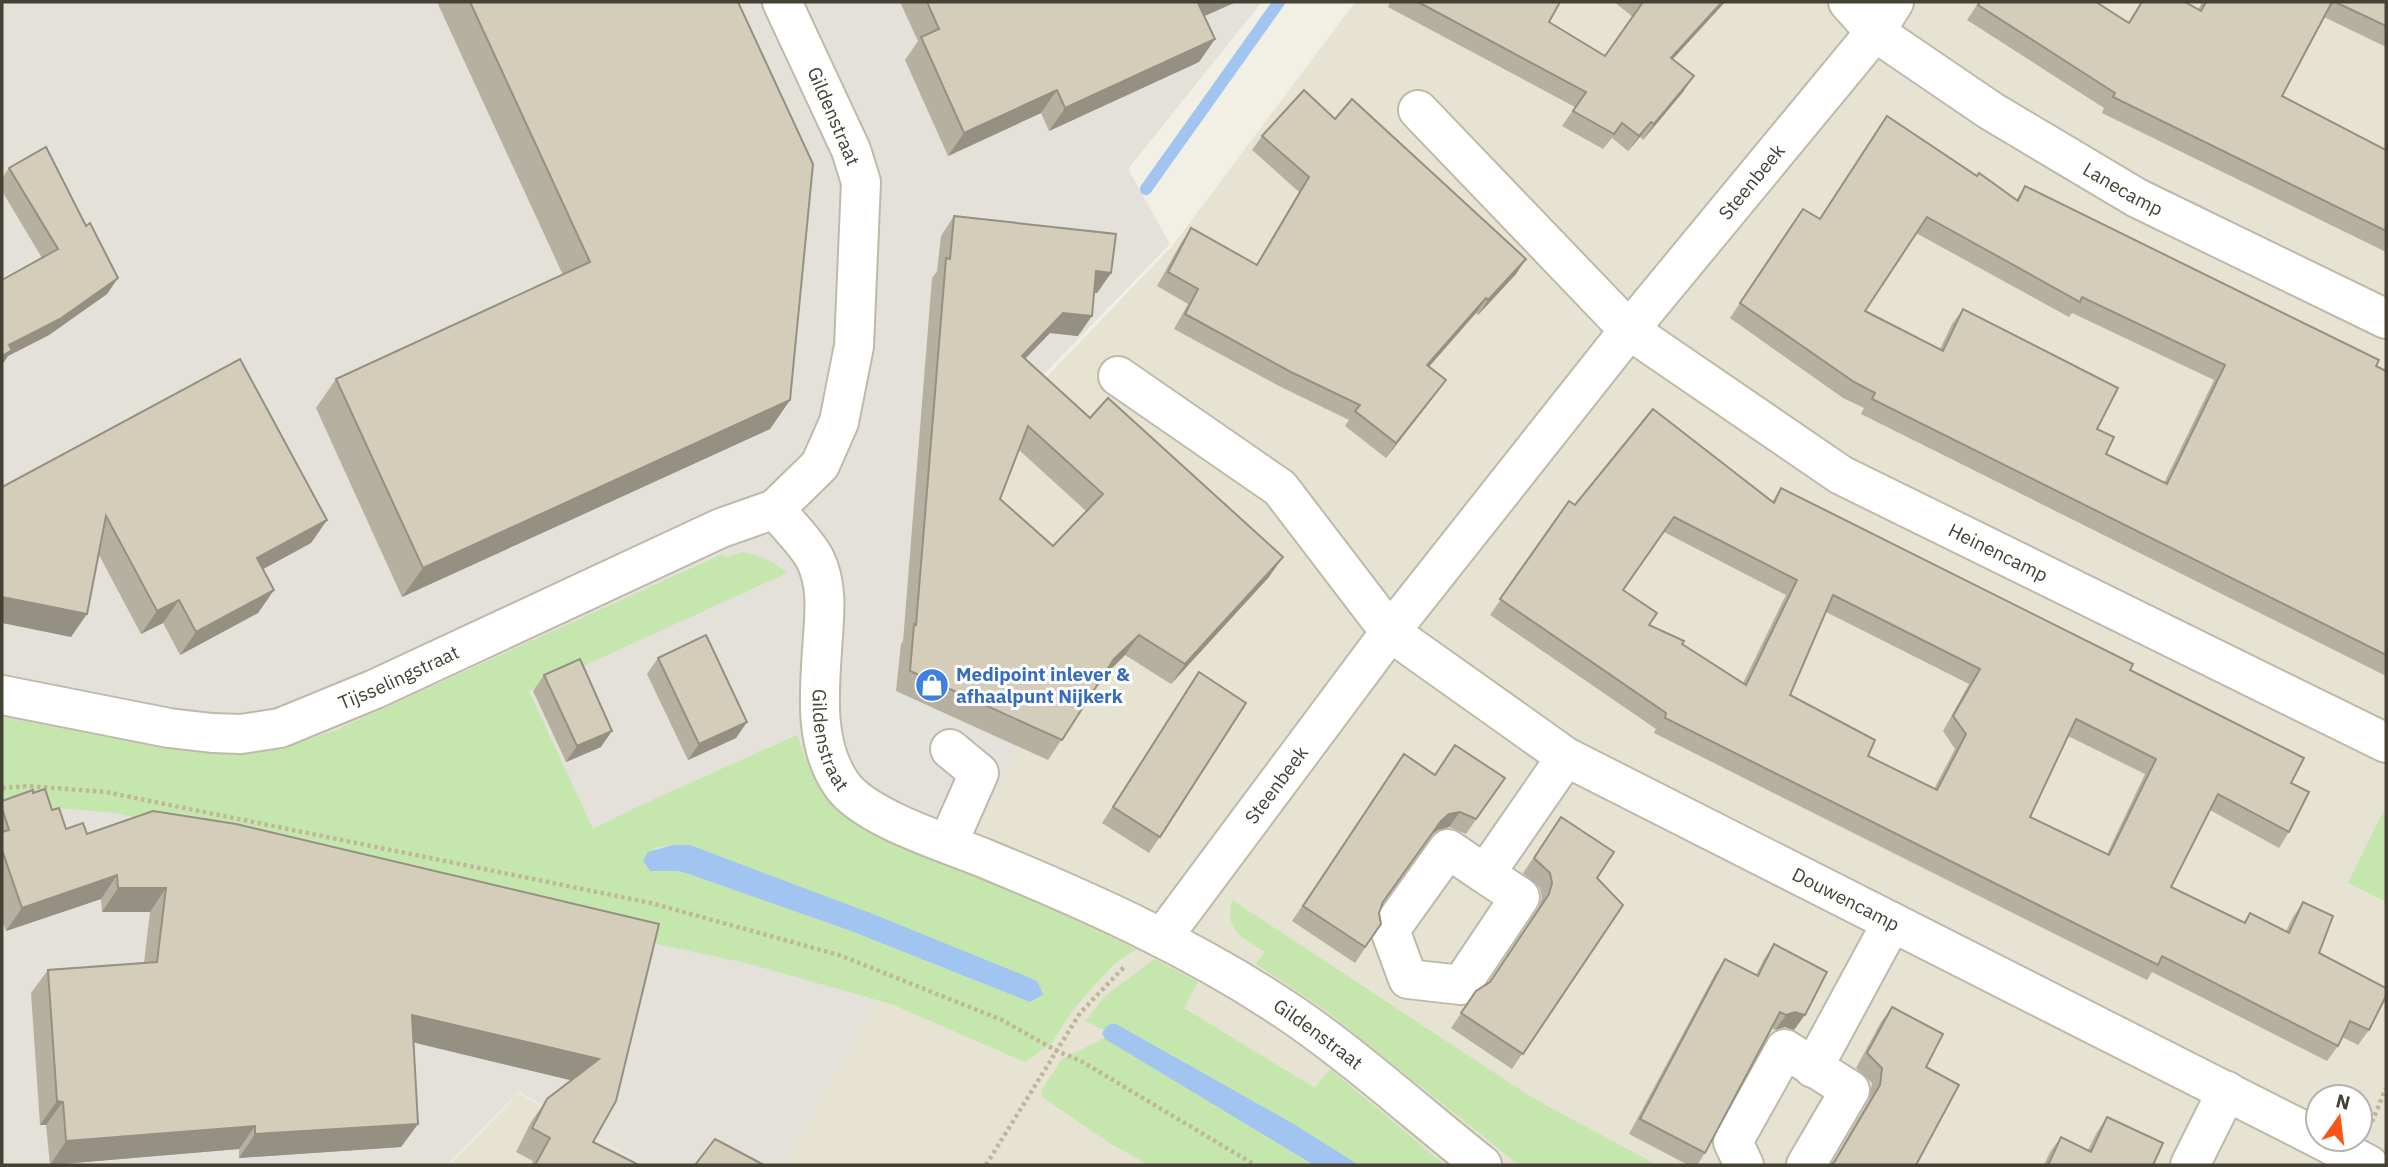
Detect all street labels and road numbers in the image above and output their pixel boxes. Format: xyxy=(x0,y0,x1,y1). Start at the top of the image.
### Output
street label: Gildenstraat xyxy=(802,63,866,169)
street label: Steenbeek xyxy=(1713,139,1790,225)
street label: Lanecamp xyxy=(2079,157,2167,221)
street label: Heinencamp xyxy=(1945,518,2052,587)
street label: Tijsselingstraat xyxy=(335,640,463,715)
street label: Gildenstraat xyxy=(808,689,854,796)
street label: Steenbeek xyxy=(1239,741,1313,829)
street label: Douwencamp xyxy=(1788,862,1904,936)
street label: Gildenstraat xyxy=(1269,993,1368,1075)

